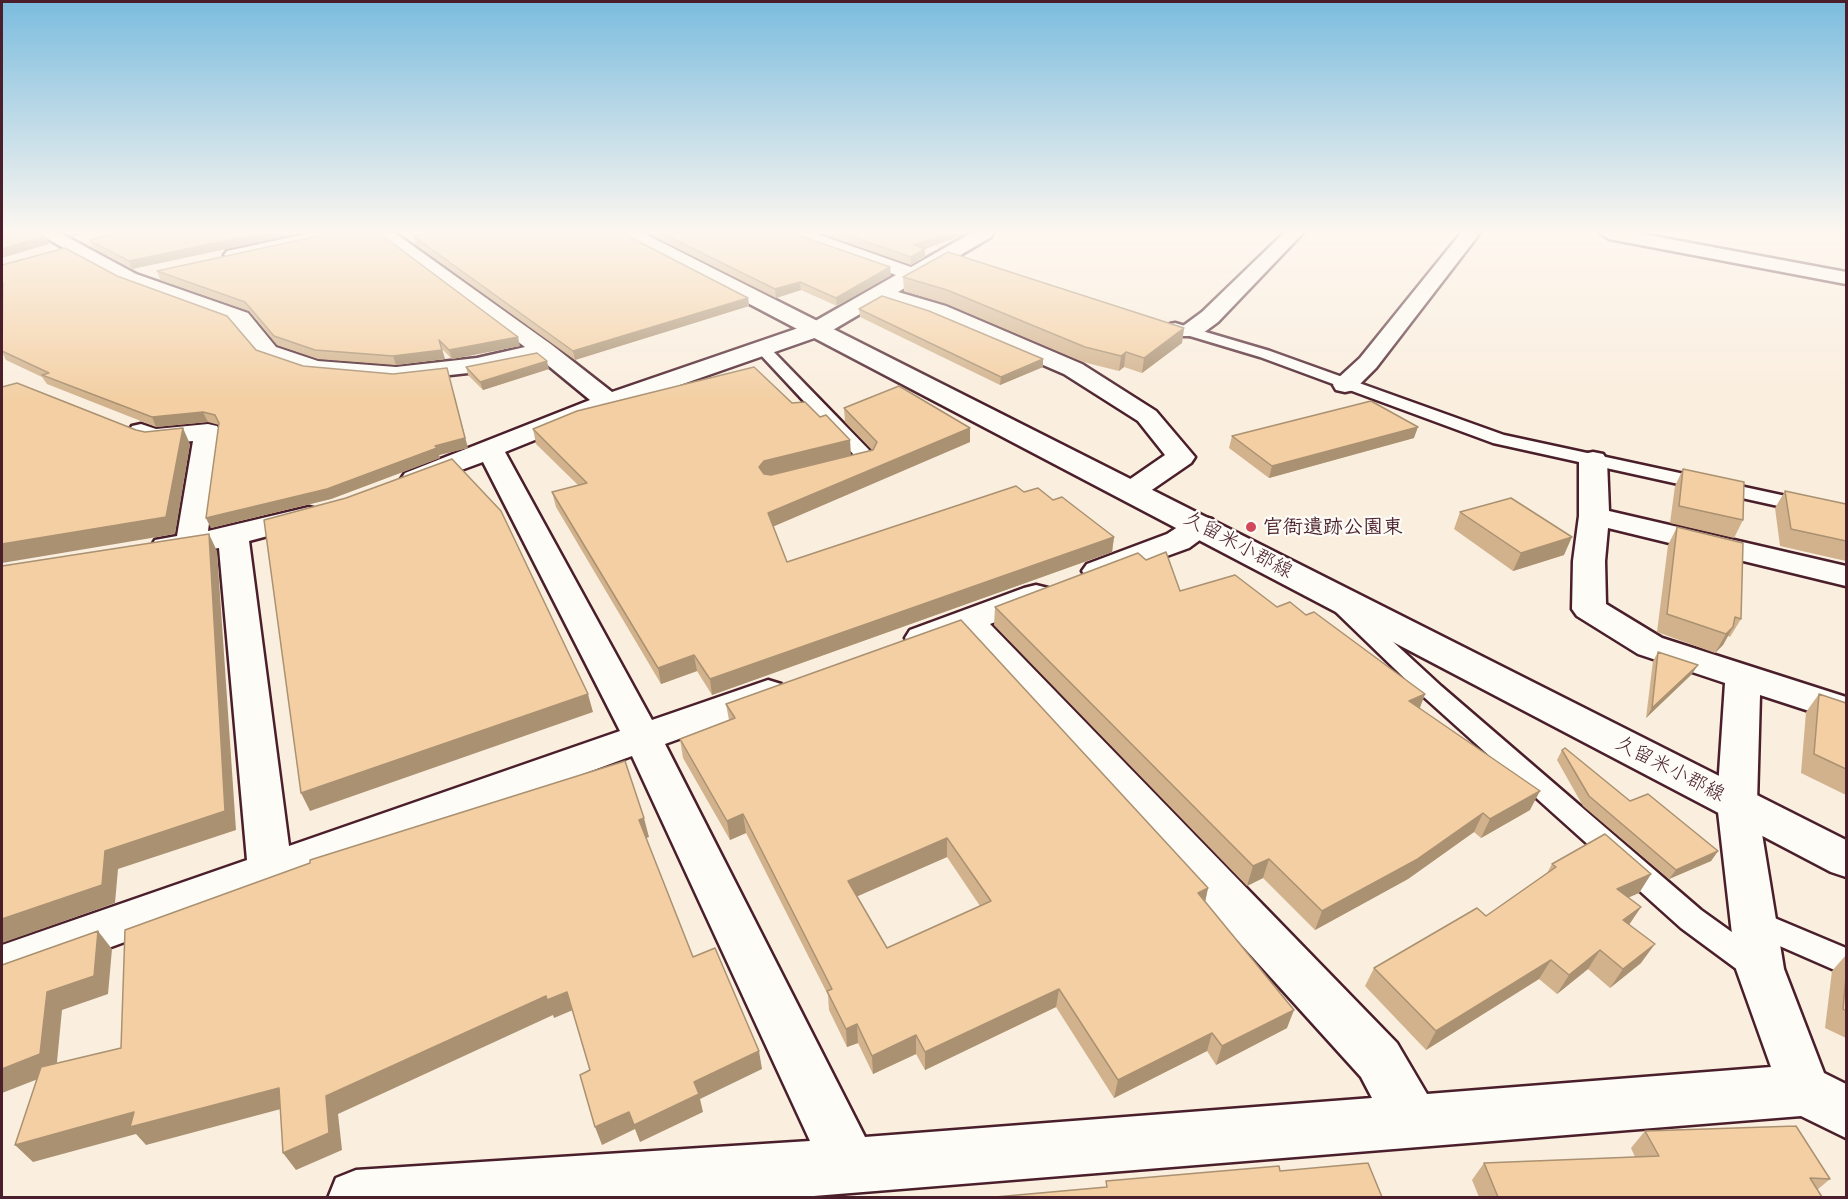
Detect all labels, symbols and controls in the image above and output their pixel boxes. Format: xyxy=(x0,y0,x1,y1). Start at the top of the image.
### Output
street label: 久留米小郡線 xyxy=(1179,506,1297,584)
place label: 官衙遺跡公園東 xyxy=(1263,515,1403,539)
marker: 官衙遺跡公園東 xyxy=(1244,520,1258,534)
street label: 久留米小郡線 xyxy=(1611,731,1729,807)

